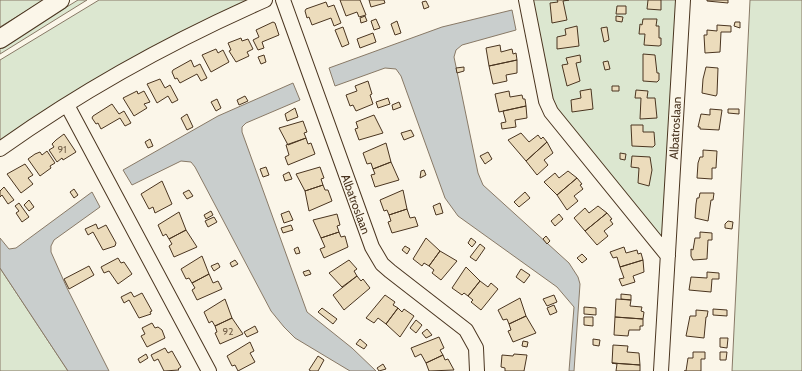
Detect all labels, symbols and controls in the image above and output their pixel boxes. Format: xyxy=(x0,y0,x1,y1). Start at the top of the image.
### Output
street label: Albatroslaan xyxy=(666,96,684,160)
house number: 91 xyxy=(58,143,66,156)
street label: Albatroslaan xyxy=(338,172,374,236)
house number: 92 xyxy=(223,325,233,338)

